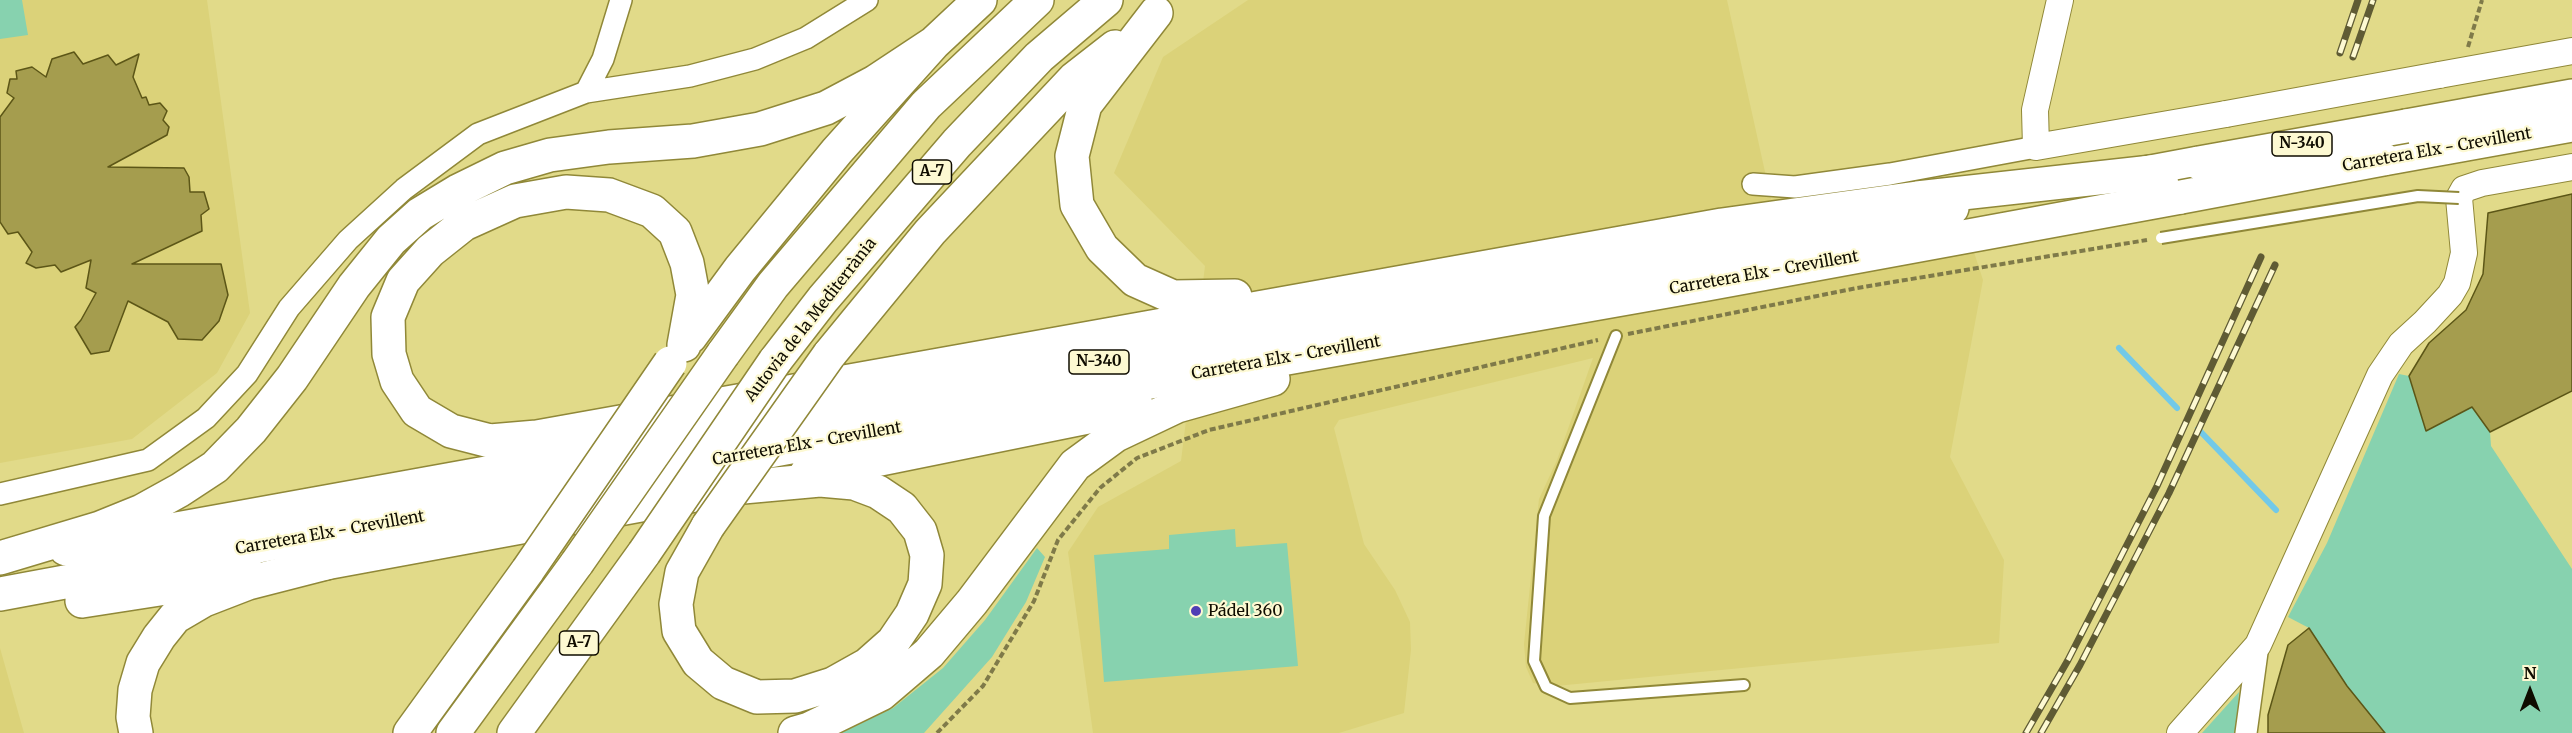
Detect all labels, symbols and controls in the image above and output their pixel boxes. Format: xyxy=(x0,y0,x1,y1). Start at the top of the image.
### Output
street label: Carretera Elx - Crevillent xyxy=(2341,124,2533,176)
road number: N-340 xyxy=(2272,132,2332,156)
road number: A-7 xyxy=(912,160,952,184)
street label: Autovia de la Mediterrània xyxy=(741,234,881,406)
street label: Carretera Elx - Crevillent xyxy=(1668,247,1860,299)
street label: Carretera Elx - Crevillent xyxy=(1190,332,1382,384)
road number: N-340 xyxy=(1069,350,1129,374)
street label: Carretera Elx - Crevillent xyxy=(711,418,903,470)
street label: Carretera Elx - Crevillent xyxy=(234,507,426,559)
place label: Pádel 360 xyxy=(1208,601,1282,621)
marker: Pádel 360 xyxy=(1189,604,1203,618)
road number: A-7 xyxy=(560,631,598,655)
north arrow xyxy=(2500,661,2560,721)
text: N xyxy=(2524,663,2536,683)

